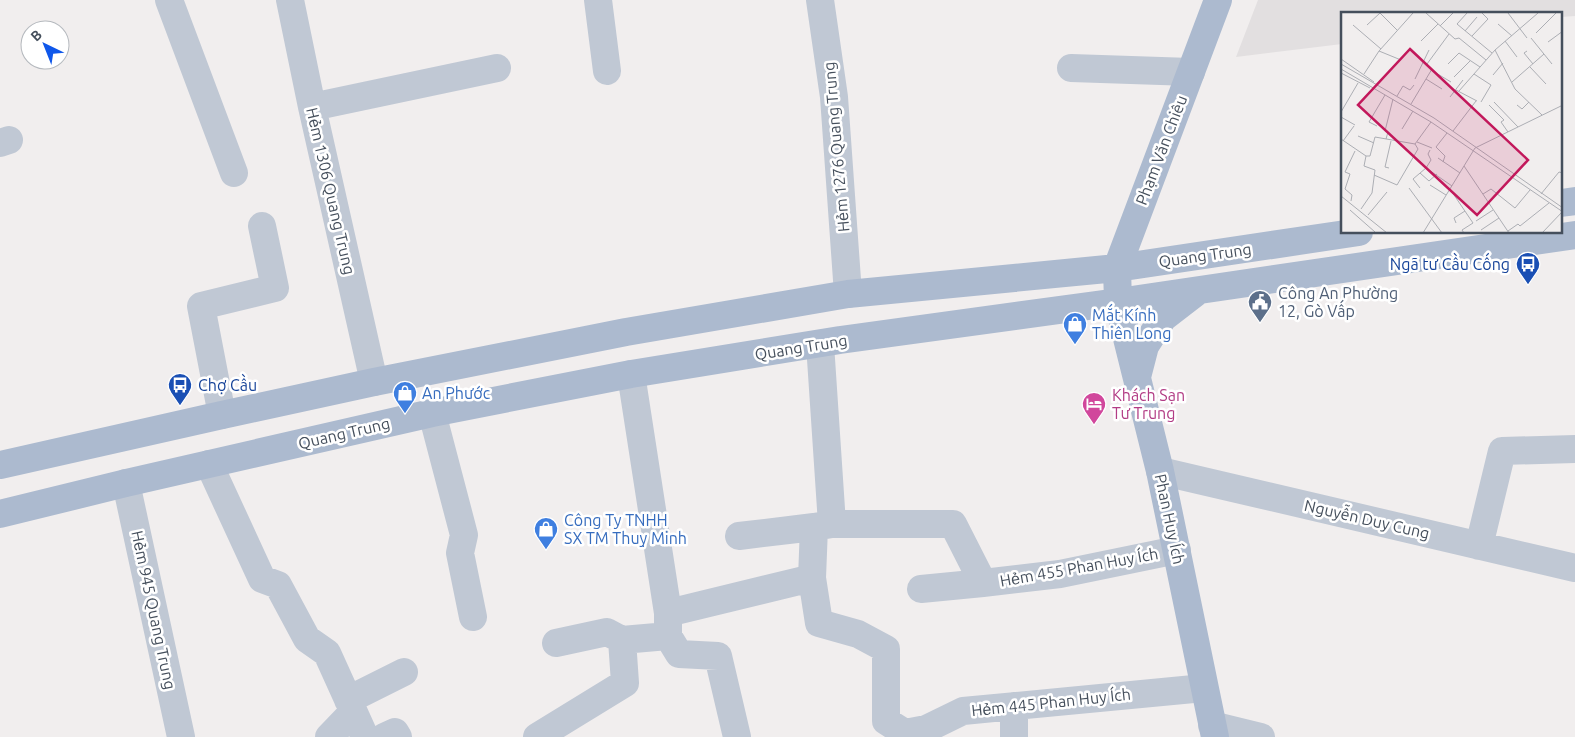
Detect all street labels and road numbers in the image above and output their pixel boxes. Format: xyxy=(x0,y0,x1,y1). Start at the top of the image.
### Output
street label: Hẻm 1276 Quang Trung xyxy=(820,61,852,233)
street label: Phạm Văn Chiêu xyxy=(1132,93,1190,207)
street label: Hẻm 1306 Quang Trung xyxy=(303,106,359,276)
street label: Quang Trung xyxy=(1157,240,1253,270)
street label: Quang Trung xyxy=(753,331,849,363)
street label: Quang Trung xyxy=(296,414,392,452)
street label: Phan Huy Ích xyxy=(1152,472,1190,566)
street label: Nguyễn Duy Cung xyxy=(1303,493,1432,542)
street label: Hẻm 945 Quang Trung xyxy=(128,529,180,691)
street label: Hẻm 455 Phan Huy Ích xyxy=(998,542,1159,590)
street label: Hẻm 445 Phan Huy Ích xyxy=(970,683,1132,719)

